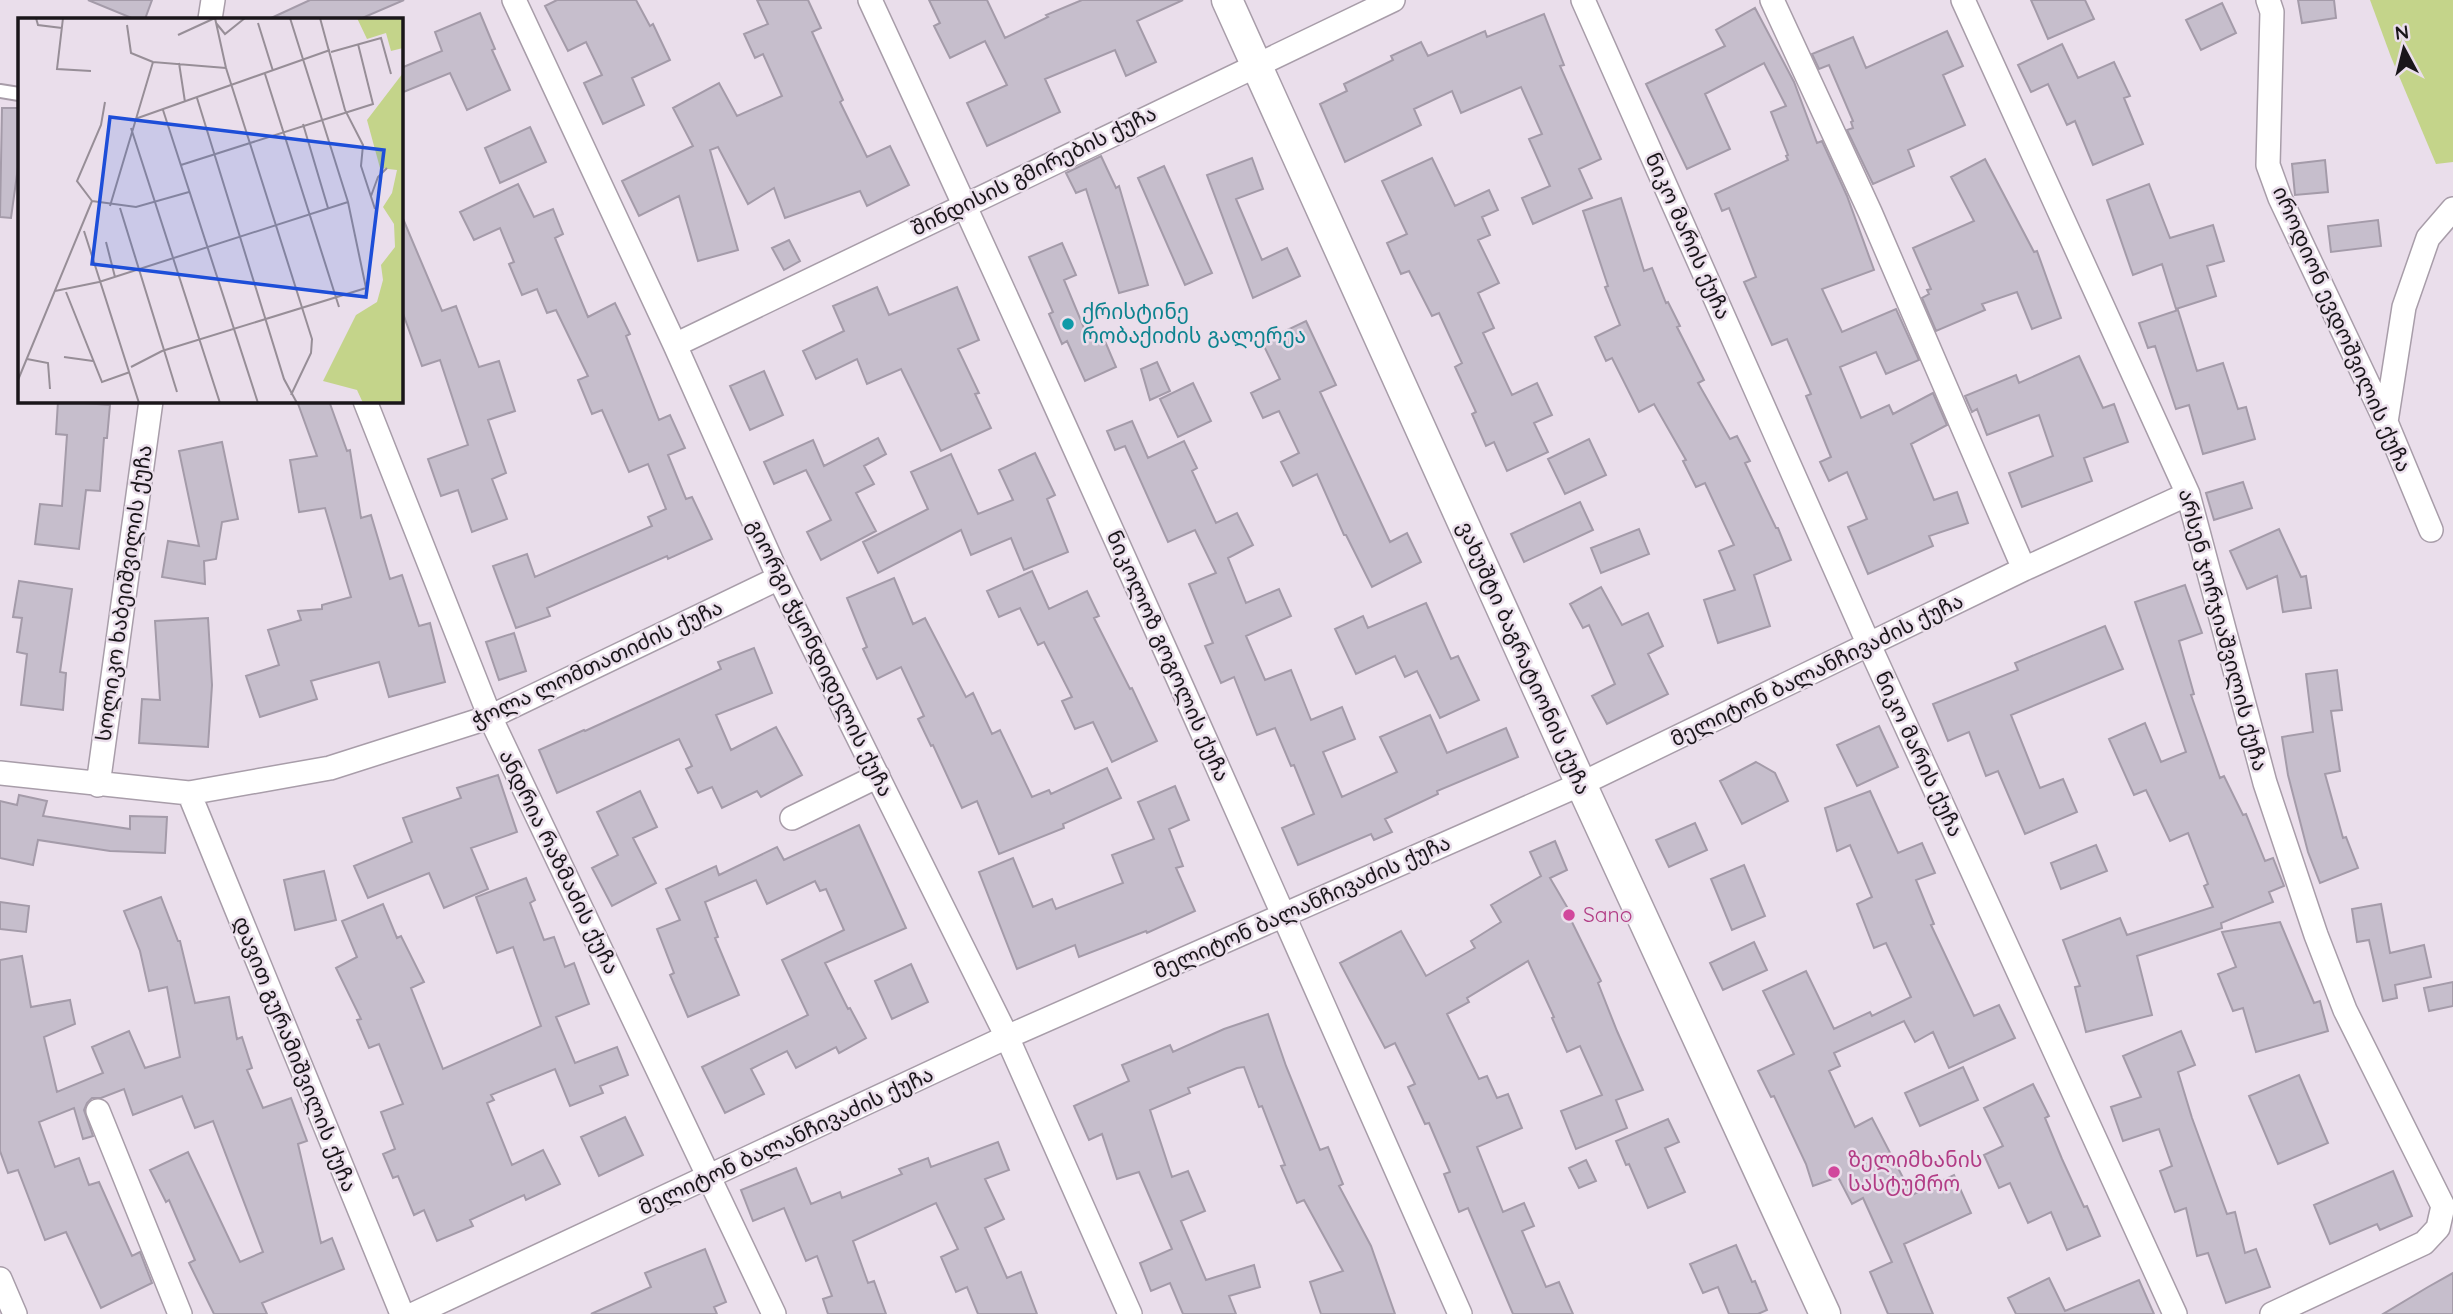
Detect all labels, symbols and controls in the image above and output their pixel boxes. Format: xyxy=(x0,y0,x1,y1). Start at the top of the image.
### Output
north arrow xyxy=(2369,14,2439,84)
inset map xyxy=(18,18,402,402)
text: N xyxy=(2394,19,2410,45)
street label: შინდისის გმირების ქუჩა xyxy=(907,99,1161,242)
street label: ნიკო მარის ქუჩა xyxy=(1640,148,1737,323)
street label: იროდიონ ევდოშვილის ქუჩა xyxy=(2267,182,2418,476)
place label: ქრისტინე რობაქიძის გალერეა xyxy=(1082,298,1306,349)
marker: ქრისტინე რობაქიძის გალერეა xyxy=(1060,316,1076,332)
street label: სოლიკო ხაბეიშვილის ქუჩა xyxy=(89,443,158,743)
street label: არსენ ჯორჯიაშვილის ქუჩა xyxy=(2173,486,2274,774)
street label: გიორგი ჭყონდიდელის ქუჩა xyxy=(741,515,900,801)
street label: ვახუშტი ბაგრატიონის ქუჩა xyxy=(1453,517,1597,798)
street label: ნიკოლოზ გოგოლის ქუჩა xyxy=(1101,526,1236,786)
street label: მელიტონ ბალანჩივაძის ქუჩა xyxy=(1666,587,1968,752)
street label: ჭოლა ლომთათიძის ქუჩა xyxy=(467,593,727,734)
street label: ნიკო მარის ქუჩა xyxy=(1870,667,1970,841)
street label: ანდრია რაზმაძის ქუჩა xyxy=(493,745,626,978)
street label: მელიტონ ბალანჩივაძის ქუჩა xyxy=(1149,829,1454,984)
place label: Sano xyxy=(1583,901,1632,927)
marker: Sano xyxy=(1561,907,1577,923)
street label: დავით გურამიშვილის ქუჩა xyxy=(228,912,363,1196)
street label: მელიტონ ბალანჩივაძის ქუჩა xyxy=(634,1060,938,1221)
place label: ზელიმხანის სასტუმრო xyxy=(1848,1146,1982,1196)
marker: ზელიმხანის სასტუმრო xyxy=(1826,1164,1842,1180)

